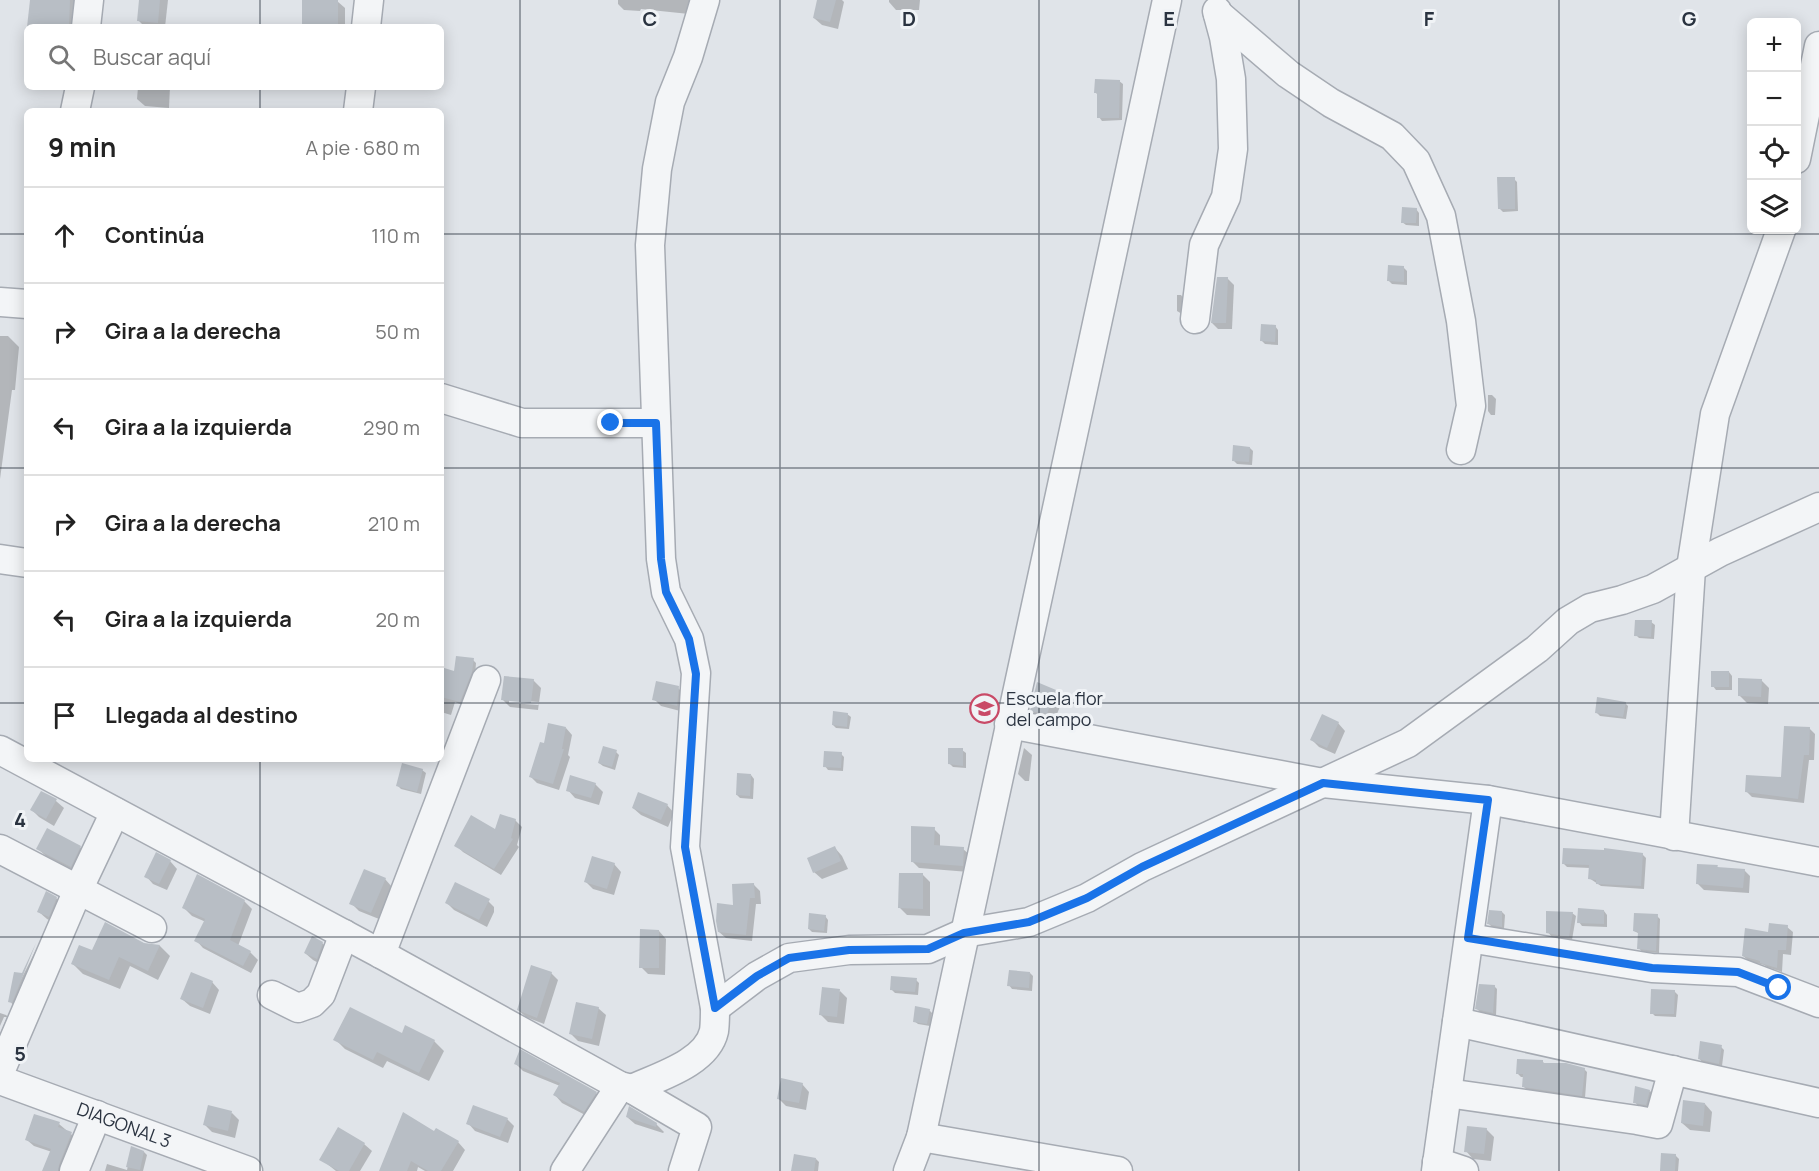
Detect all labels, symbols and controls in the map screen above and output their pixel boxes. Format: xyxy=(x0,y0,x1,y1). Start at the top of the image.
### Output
text: C xyxy=(643,5,657,32)
text: D xyxy=(902,5,916,32)
text: E xyxy=(1163,5,1175,32)
text: F xyxy=(1424,5,1435,32)
text: G xyxy=(1682,5,1697,32)
map controls xyxy=(1747,18,1801,234)
button: + xyxy=(1747,18,1801,72)
search box xyxy=(24,24,444,90)
icon: search xyxy=(45,41,78,74)
text: Buscar aquí xyxy=(93,42,211,72)
button: − xyxy=(1747,72,1801,126)
button: locate xyxy=(1747,126,1801,180)
text: 9 min xyxy=(48,129,116,165)
text: A pie · 680 m xyxy=(305,134,420,161)
button: layers xyxy=(1747,180,1801,234)
icon: ahead xyxy=(48,219,81,252)
text: Continúa xyxy=(105,220,205,250)
text: 110 m xyxy=(371,222,420,249)
icon: right xyxy=(48,315,81,348)
text: Gira a la derecha xyxy=(105,316,281,346)
text: 50 m xyxy=(375,318,420,345)
route end xyxy=(597,409,623,435)
icon: left xyxy=(48,411,81,444)
text: Gira a la izquierda xyxy=(105,412,292,442)
text: 290 m xyxy=(363,414,420,441)
icon: right xyxy=(48,507,81,540)
text: Gira a la derecha xyxy=(105,508,281,538)
text: 210 m xyxy=(368,510,420,537)
icon: left xyxy=(48,603,81,636)
text: Gira a la izquierda xyxy=(105,604,292,634)
text: 20 m xyxy=(375,606,420,633)
place label: Escuela flor del campo xyxy=(1006,686,1104,731)
school or university icon: Escuela flor del campo xyxy=(969,693,1001,725)
icon: arrive xyxy=(48,699,81,732)
text: Llegada al destino xyxy=(105,700,298,730)
text: 4 xyxy=(14,806,26,833)
route start xyxy=(1765,974,1791,1000)
text: 5 xyxy=(14,1040,26,1067)
street label: DIAGONAL 3 xyxy=(74,1096,175,1153)

